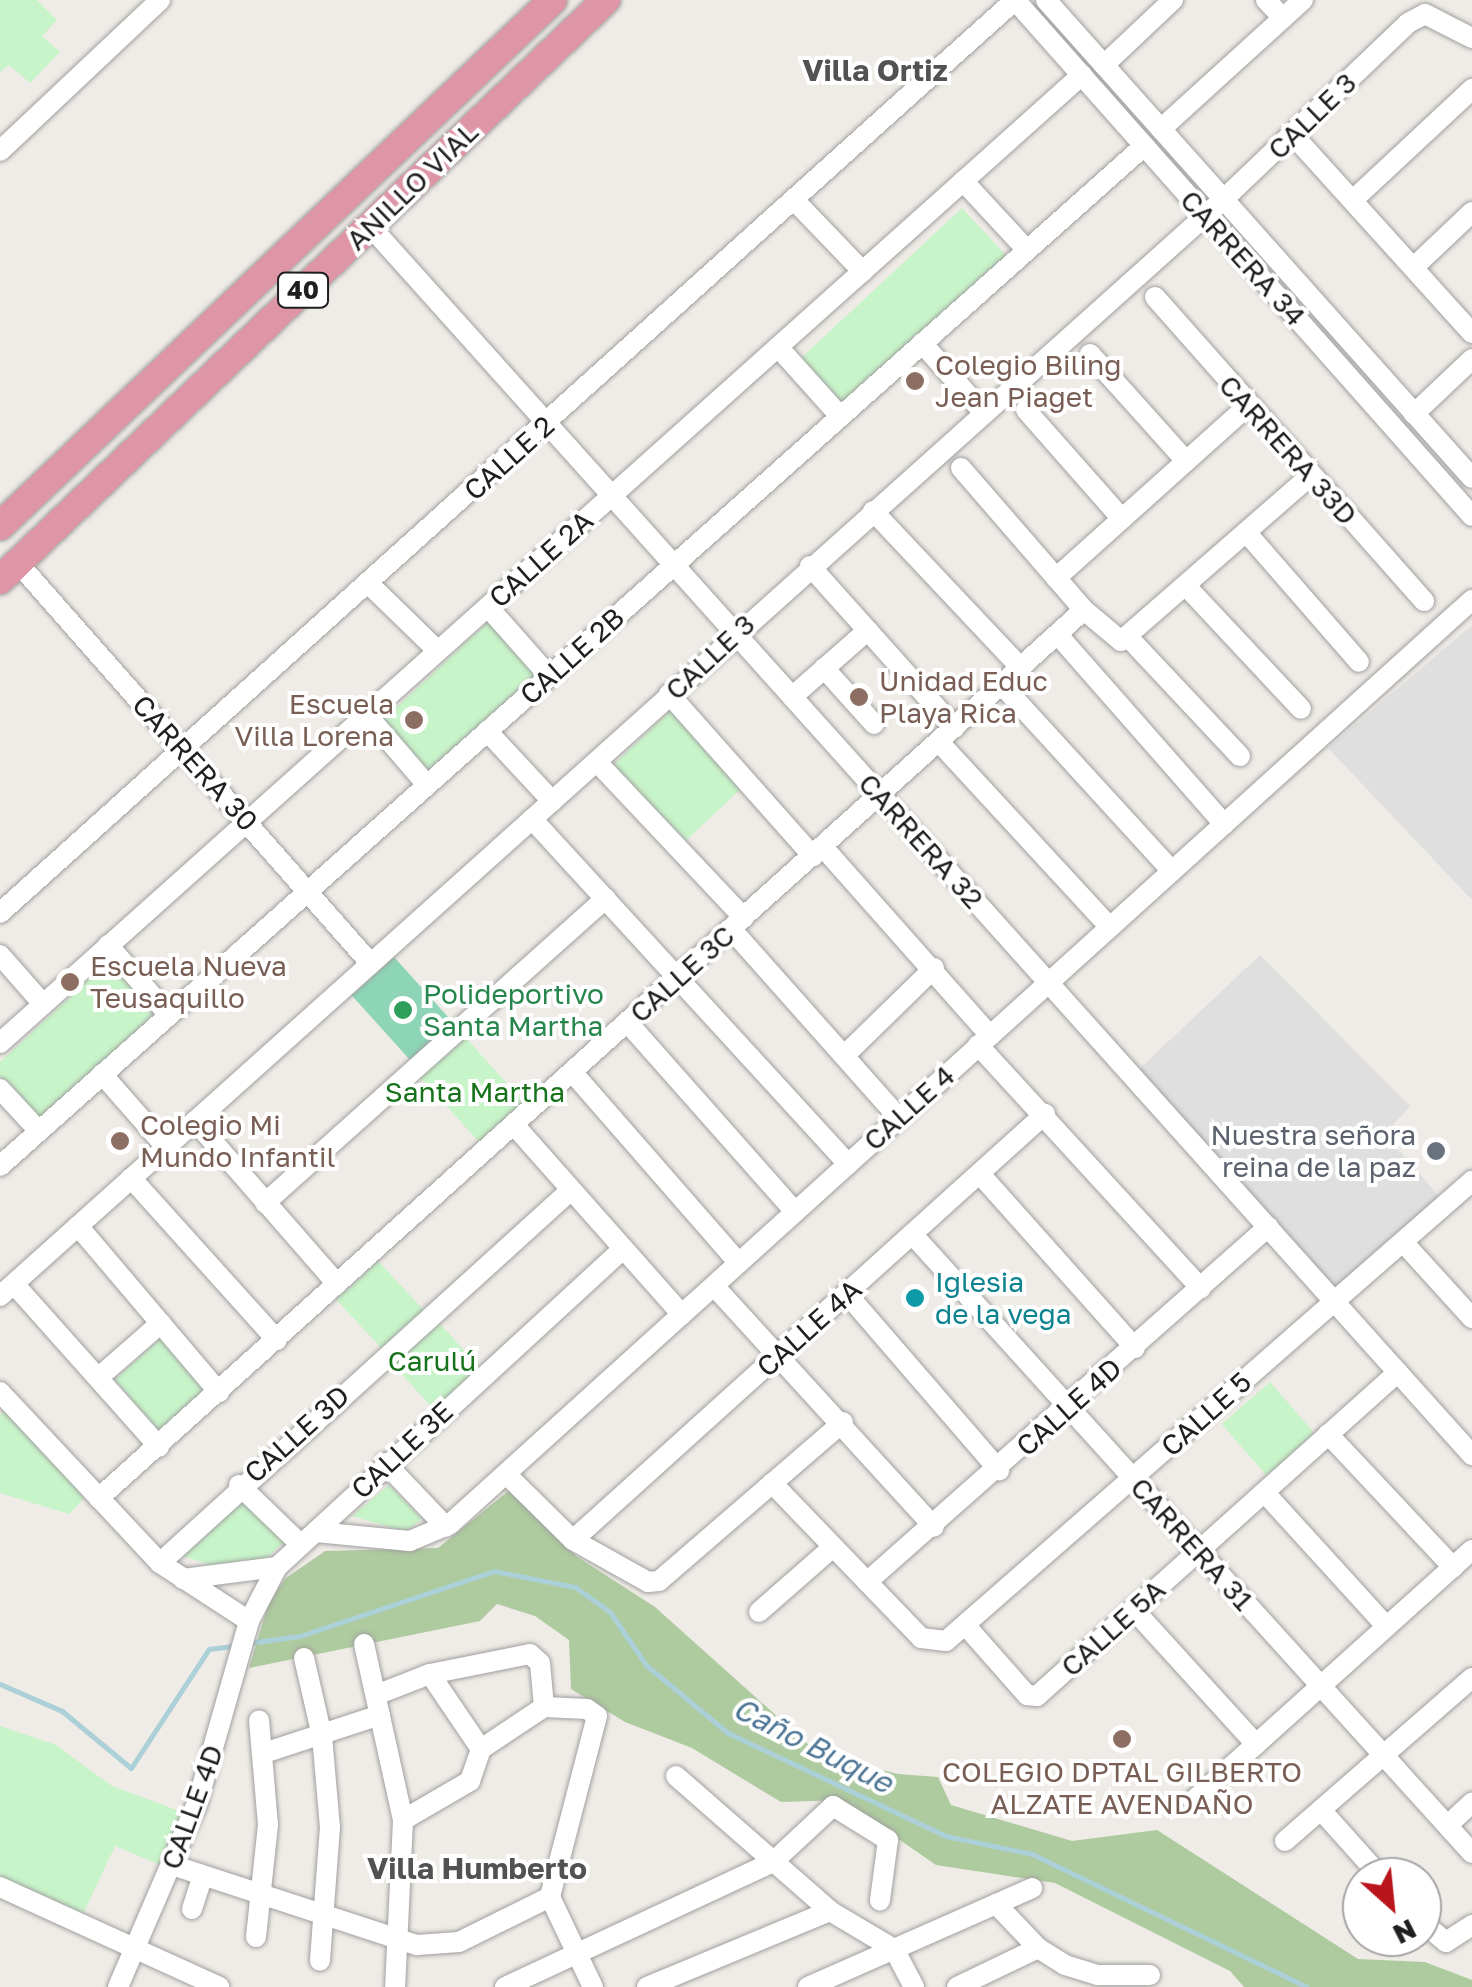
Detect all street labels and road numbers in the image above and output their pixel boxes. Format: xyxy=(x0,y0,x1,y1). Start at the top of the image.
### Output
street label: CALLE 3 xyxy=(1261,66,1363,166)
street label: ANILLO VIAL xyxy=(339,115,485,257)
street label: CARRERA 34 xyxy=(1173,183,1313,333)
road number: 40 xyxy=(276,270,330,310)
street label: CARRERA 33D xyxy=(1212,368,1364,532)
street label: CALLE 2 xyxy=(457,409,561,507)
street label: CALLE 2A xyxy=(482,504,600,614)
street label: CALLE 2B xyxy=(513,601,631,711)
street label: CALLE 3 xyxy=(658,607,762,707)
street label: CARRERA 30 xyxy=(125,688,265,838)
street label: CARRERA 32 xyxy=(852,767,990,915)
street label: CALLE 3C xyxy=(623,918,741,1030)
street label: CALLE 4 xyxy=(857,1059,961,1157)
street label: CALLE 4A xyxy=(750,1272,868,1384)
street label: CALLE 4D xyxy=(1009,1351,1129,1463)
street label: CALLE 5 xyxy=(1154,1365,1258,1463)
street label: CALLE 3D xyxy=(238,1378,356,1490)
street label: CALLE 3E xyxy=(344,1395,460,1505)
street label: CARRERA 31 xyxy=(1124,1471,1260,1617)
street label: CALLE 5A xyxy=(1054,1573,1172,1683)
street label: CALLE 4D xyxy=(154,1740,230,1874)

